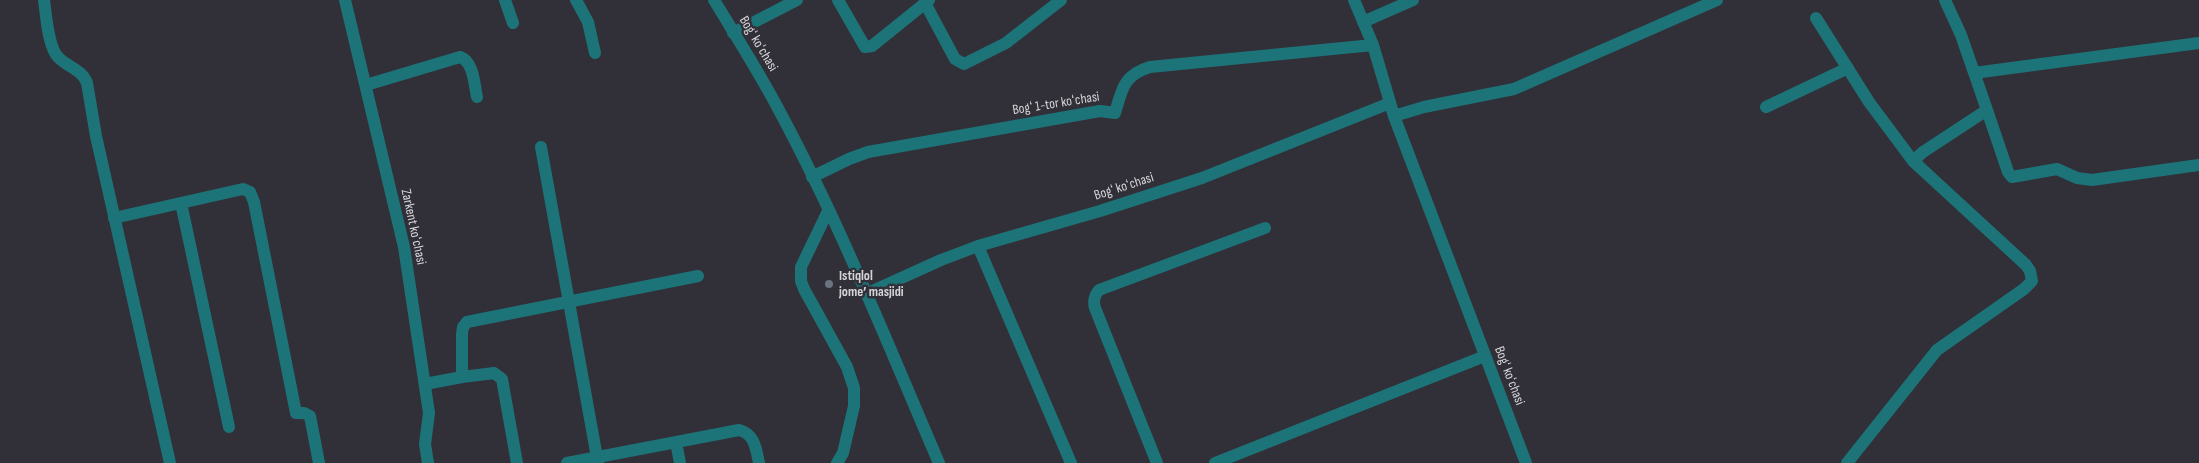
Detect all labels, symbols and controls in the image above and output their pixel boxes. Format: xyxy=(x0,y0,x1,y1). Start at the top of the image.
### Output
street label: Bogʻ koʻchasi xyxy=(735,13,781,75)
street label: Bogʻ 1-tor koʻchasi xyxy=(1011,89,1101,119)
street label: Bogʻ koʻchasi xyxy=(1092,169,1156,205)
street label: Zarkent koʻchasi xyxy=(397,188,429,266)
place label: Istiqlol jome’ masjidi xyxy=(839,268,904,300)
marker: Istiqlol jome’ masjidi xyxy=(823,278,835,290)
street label: Bogʻ koʻchasi xyxy=(1490,344,1528,408)

